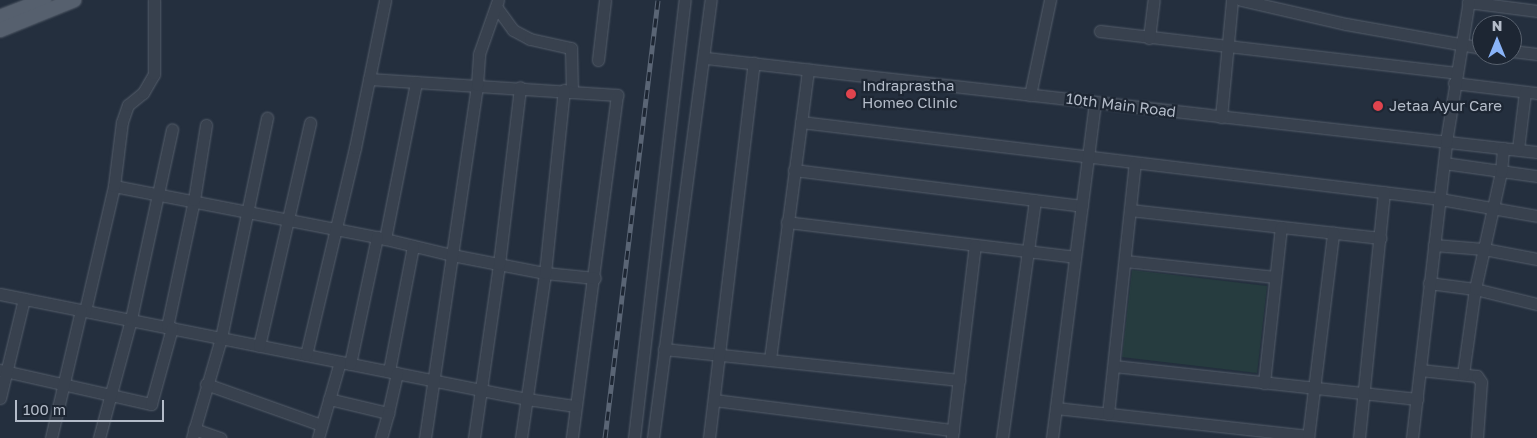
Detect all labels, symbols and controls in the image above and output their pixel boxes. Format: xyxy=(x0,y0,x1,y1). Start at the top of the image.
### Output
north arrow xyxy=(1472,15,1522,65)
text: N xyxy=(1492,17,1502,34)
place label: Indraprastha Homeo Clinic xyxy=(862,76,958,111)
marker: Indraprastha Homeo Clinic xyxy=(844,87,858,101)
street label: 10th Main Road xyxy=(1065,89,1177,121)
place label: Jetaa Ayur Care xyxy=(1389,97,1502,115)
marker: Jetaa Ayur Care xyxy=(1371,99,1385,113)
scale bar xyxy=(18,390,166,422)
text: 100 m xyxy=(23,400,66,418)

